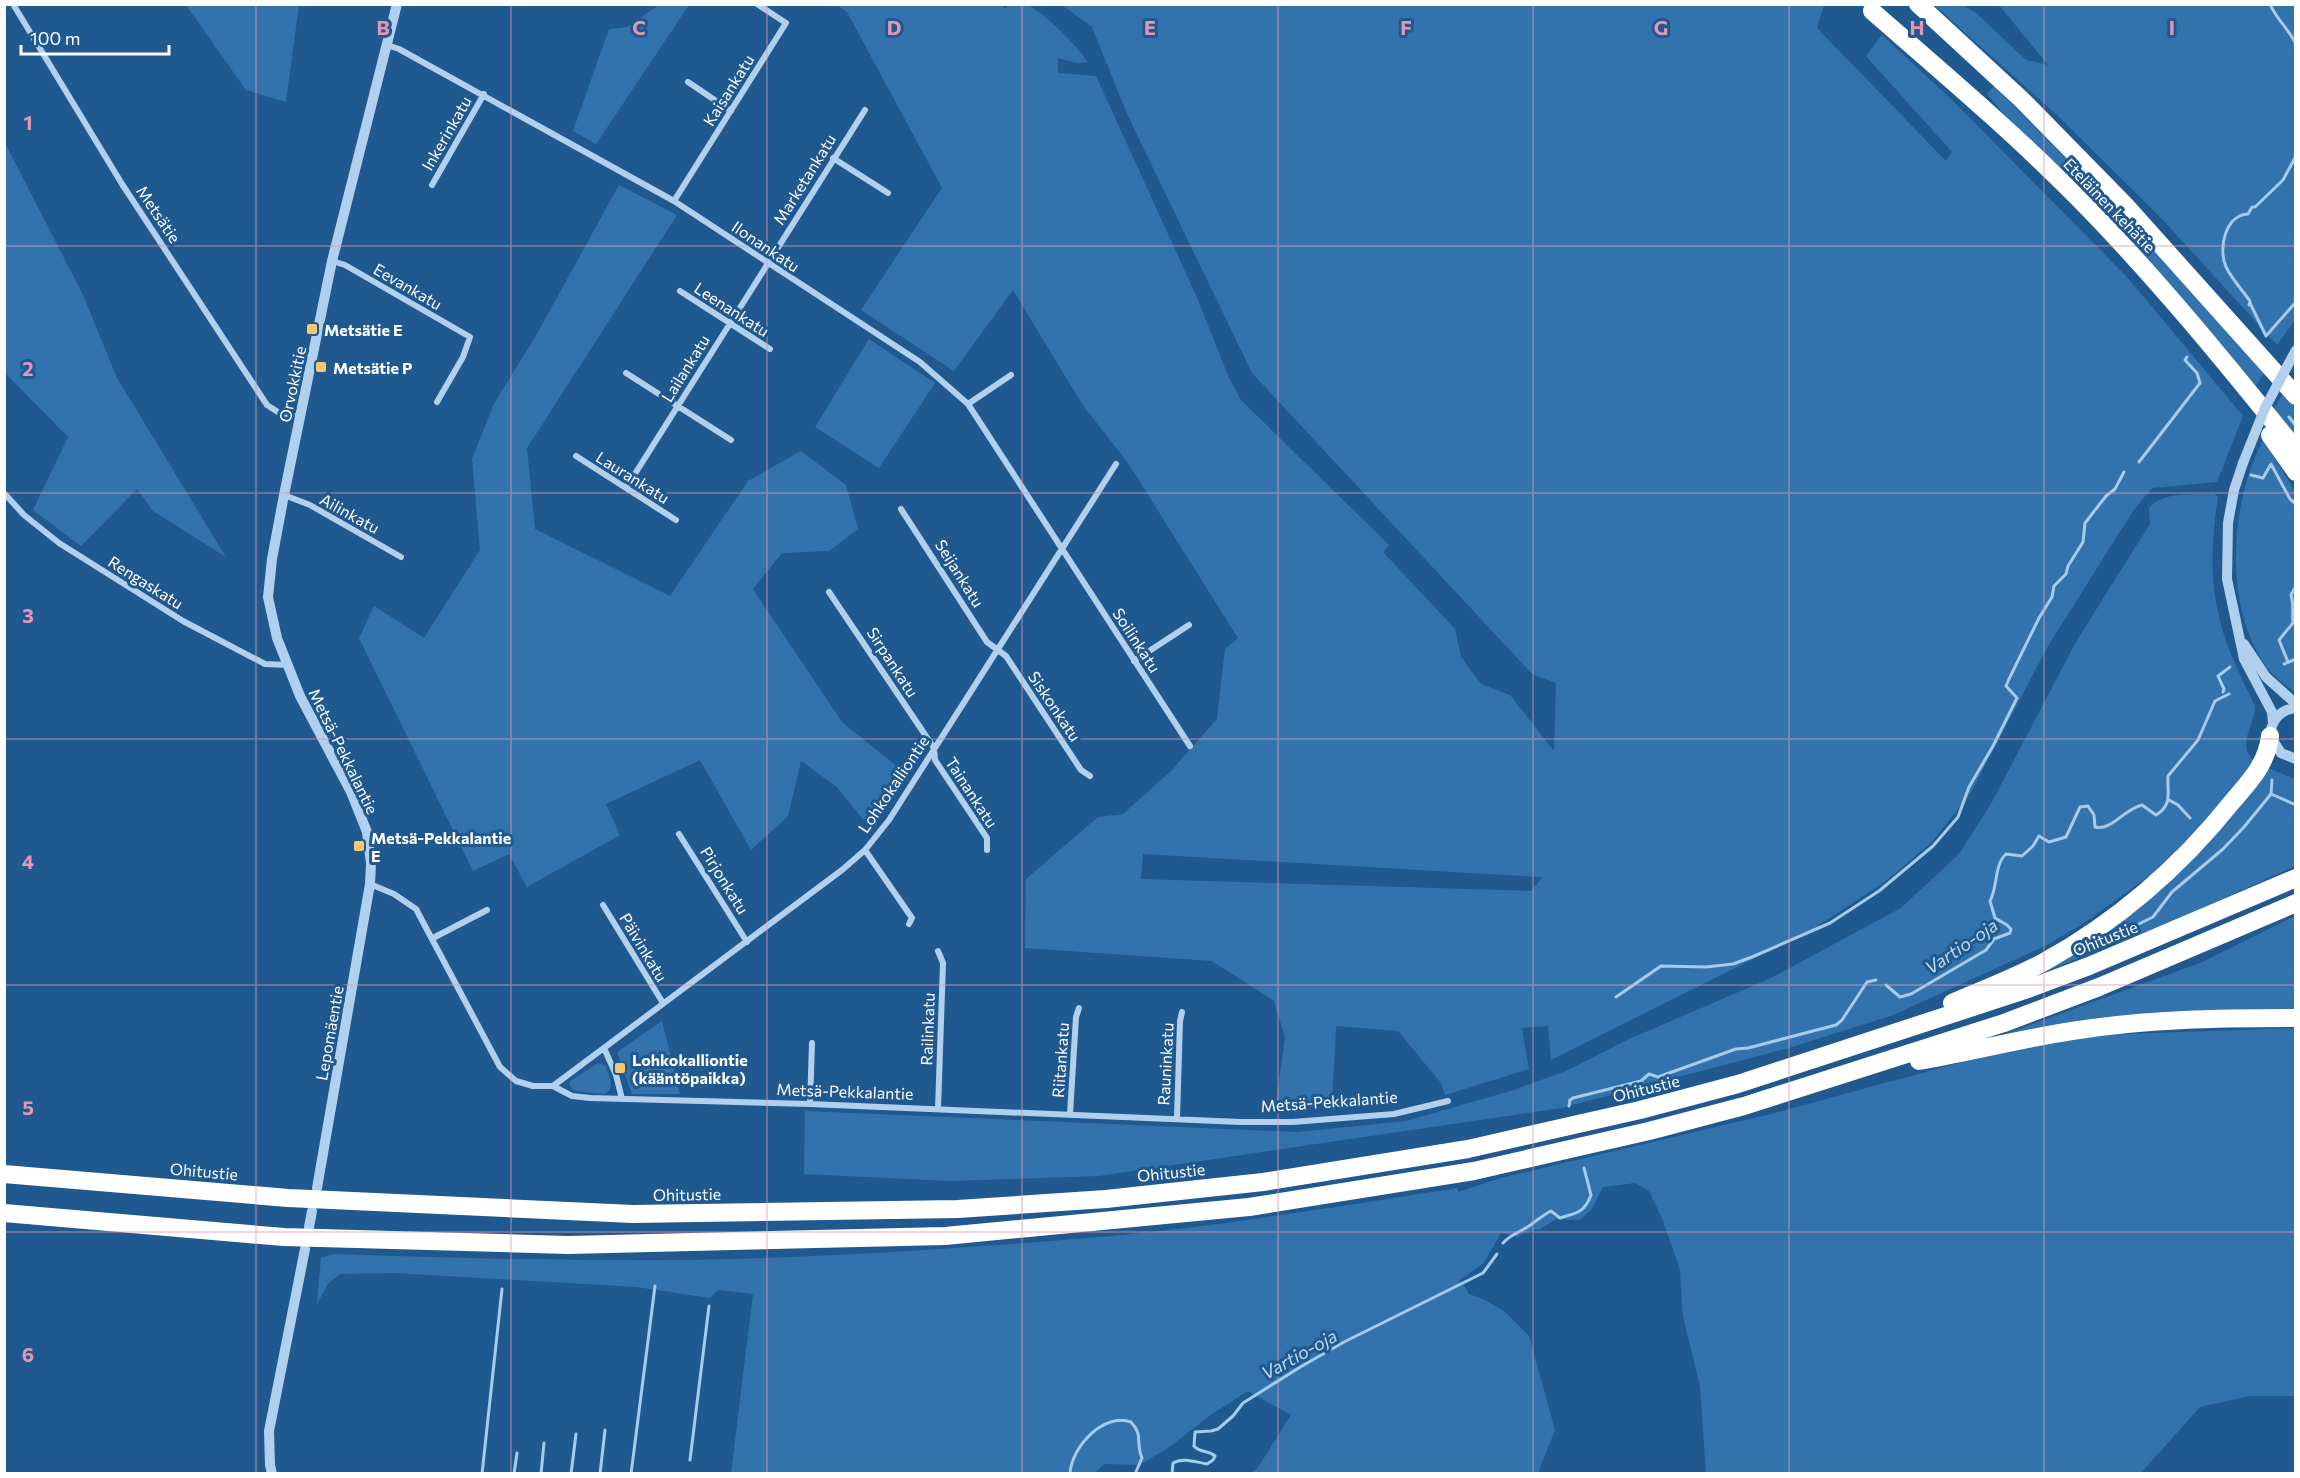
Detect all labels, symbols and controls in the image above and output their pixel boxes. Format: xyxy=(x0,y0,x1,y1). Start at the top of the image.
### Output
text: B xyxy=(376,15,390,39)
text: C xyxy=(632,15,646,39)
text: D xyxy=(887,15,901,39)
text: E xyxy=(1144,15,1156,39)
text: F xyxy=(1400,15,1412,39)
text: G xyxy=(1654,15,1668,39)
text: H xyxy=(1910,15,1925,39)
text: I xyxy=(2169,15,2175,39)
scale bar xyxy=(21,18,170,56)
text: 100 m xyxy=(30,27,80,49)
street label: Kaisankatu xyxy=(699,51,757,129)
street label: Inkerinkatu xyxy=(417,92,475,174)
text: 1 xyxy=(23,110,33,134)
street label: Marketankatu xyxy=(769,130,839,228)
street label: Eteläinen kehätie xyxy=(2060,154,2160,256)
street label: Metsätie xyxy=(133,182,185,246)
street label: Ilonankatu xyxy=(729,216,803,276)
street label: Eevankatu xyxy=(370,259,446,313)
street label: Leenankatu xyxy=(691,278,773,340)
place label: Metsätie E xyxy=(324,320,402,339)
marker: Metsätie E xyxy=(305,322,319,336)
street label: Lailankatu xyxy=(657,331,713,405)
street label: Orvokkitie xyxy=(275,344,309,424)
text: 2 xyxy=(22,356,34,380)
place label: Metsätie P xyxy=(333,358,412,377)
marker: Metsätie P xyxy=(314,360,328,374)
street label: Laurankatu xyxy=(593,447,673,507)
street label: Ailinkatu xyxy=(317,489,383,537)
street label: Seijankatu xyxy=(932,536,988,610)
street label: Rengaskatu xyxy=(105,552,187,612)
text: 3 xyxy=(22,603,34,627)
street label: Soilinkatu xyxy=(1109,604,1165,676)
street label: Sirpankatu xyxy=(863,624,923,700)
street label: Siskonkatu xyxy=(1025,667,1085,745)
street label: Metsä-Pekkalantie xyxy=(305,685,383,817)
street label: Lohkokalliontie xyxy=(854,732,932,836)
street label: Tainankatu xyxy=(942,753,1002,831)
place label: Metsä-Pekkalantie E xyxy=(371,828,511,865)
marker: Metsä-Pekkalantie E xyxy=(352,839,366,853)
street label: Pirjonkatu xyxy=(697,843,753,917)
text: 4 xyxy=(22,849,34,873)
street label: Päivinkatu xyxy=(616,909,672,985)
water label: Vartio-oja xyxy=(1920,914,2002,978)
street label: Ohitustie xyxy=(2070,916,2140,960)
street label: Lepomäentie xyxy=(311,984,347,1082)
street label: Railinkatu xyxy=(916,992,938,1066)
street label: Riitankatu xyxy=(1048,1022,1072,1098)
street label: Rauninkatu xyxy=(1153,1022,1177,1106)
place label: Lohkokalliontie (kääntöpaikka) xyxy=(632,1050,748,1087)
marker: Lohkokalliontie (kääntöpaikka) xyxy=(613,1061,627,1075)
street label: Ohitustie xyxy=(1611,1071,1681,1105)
street label: Metsä-Pekkalantie xyxy=(776,1079,914,1103)
street label: Metsä-Pekkalantie xyxy=(1260,1087,1398,1115)
text: 5 xyxy=(22,1095,34,1119)
street label: Ohitustie xyxy=(169,1159,239,1183)
street label: Ohitustie xyxy=(1136,1159,1206,1185)
street label: Ohitustie xyxy=(653,1184,721,1204)
water label: Vartio-oja xyxy=(1257,1324,1341,1384)
text: 6 xyxy=(22,1342,34,1366)

